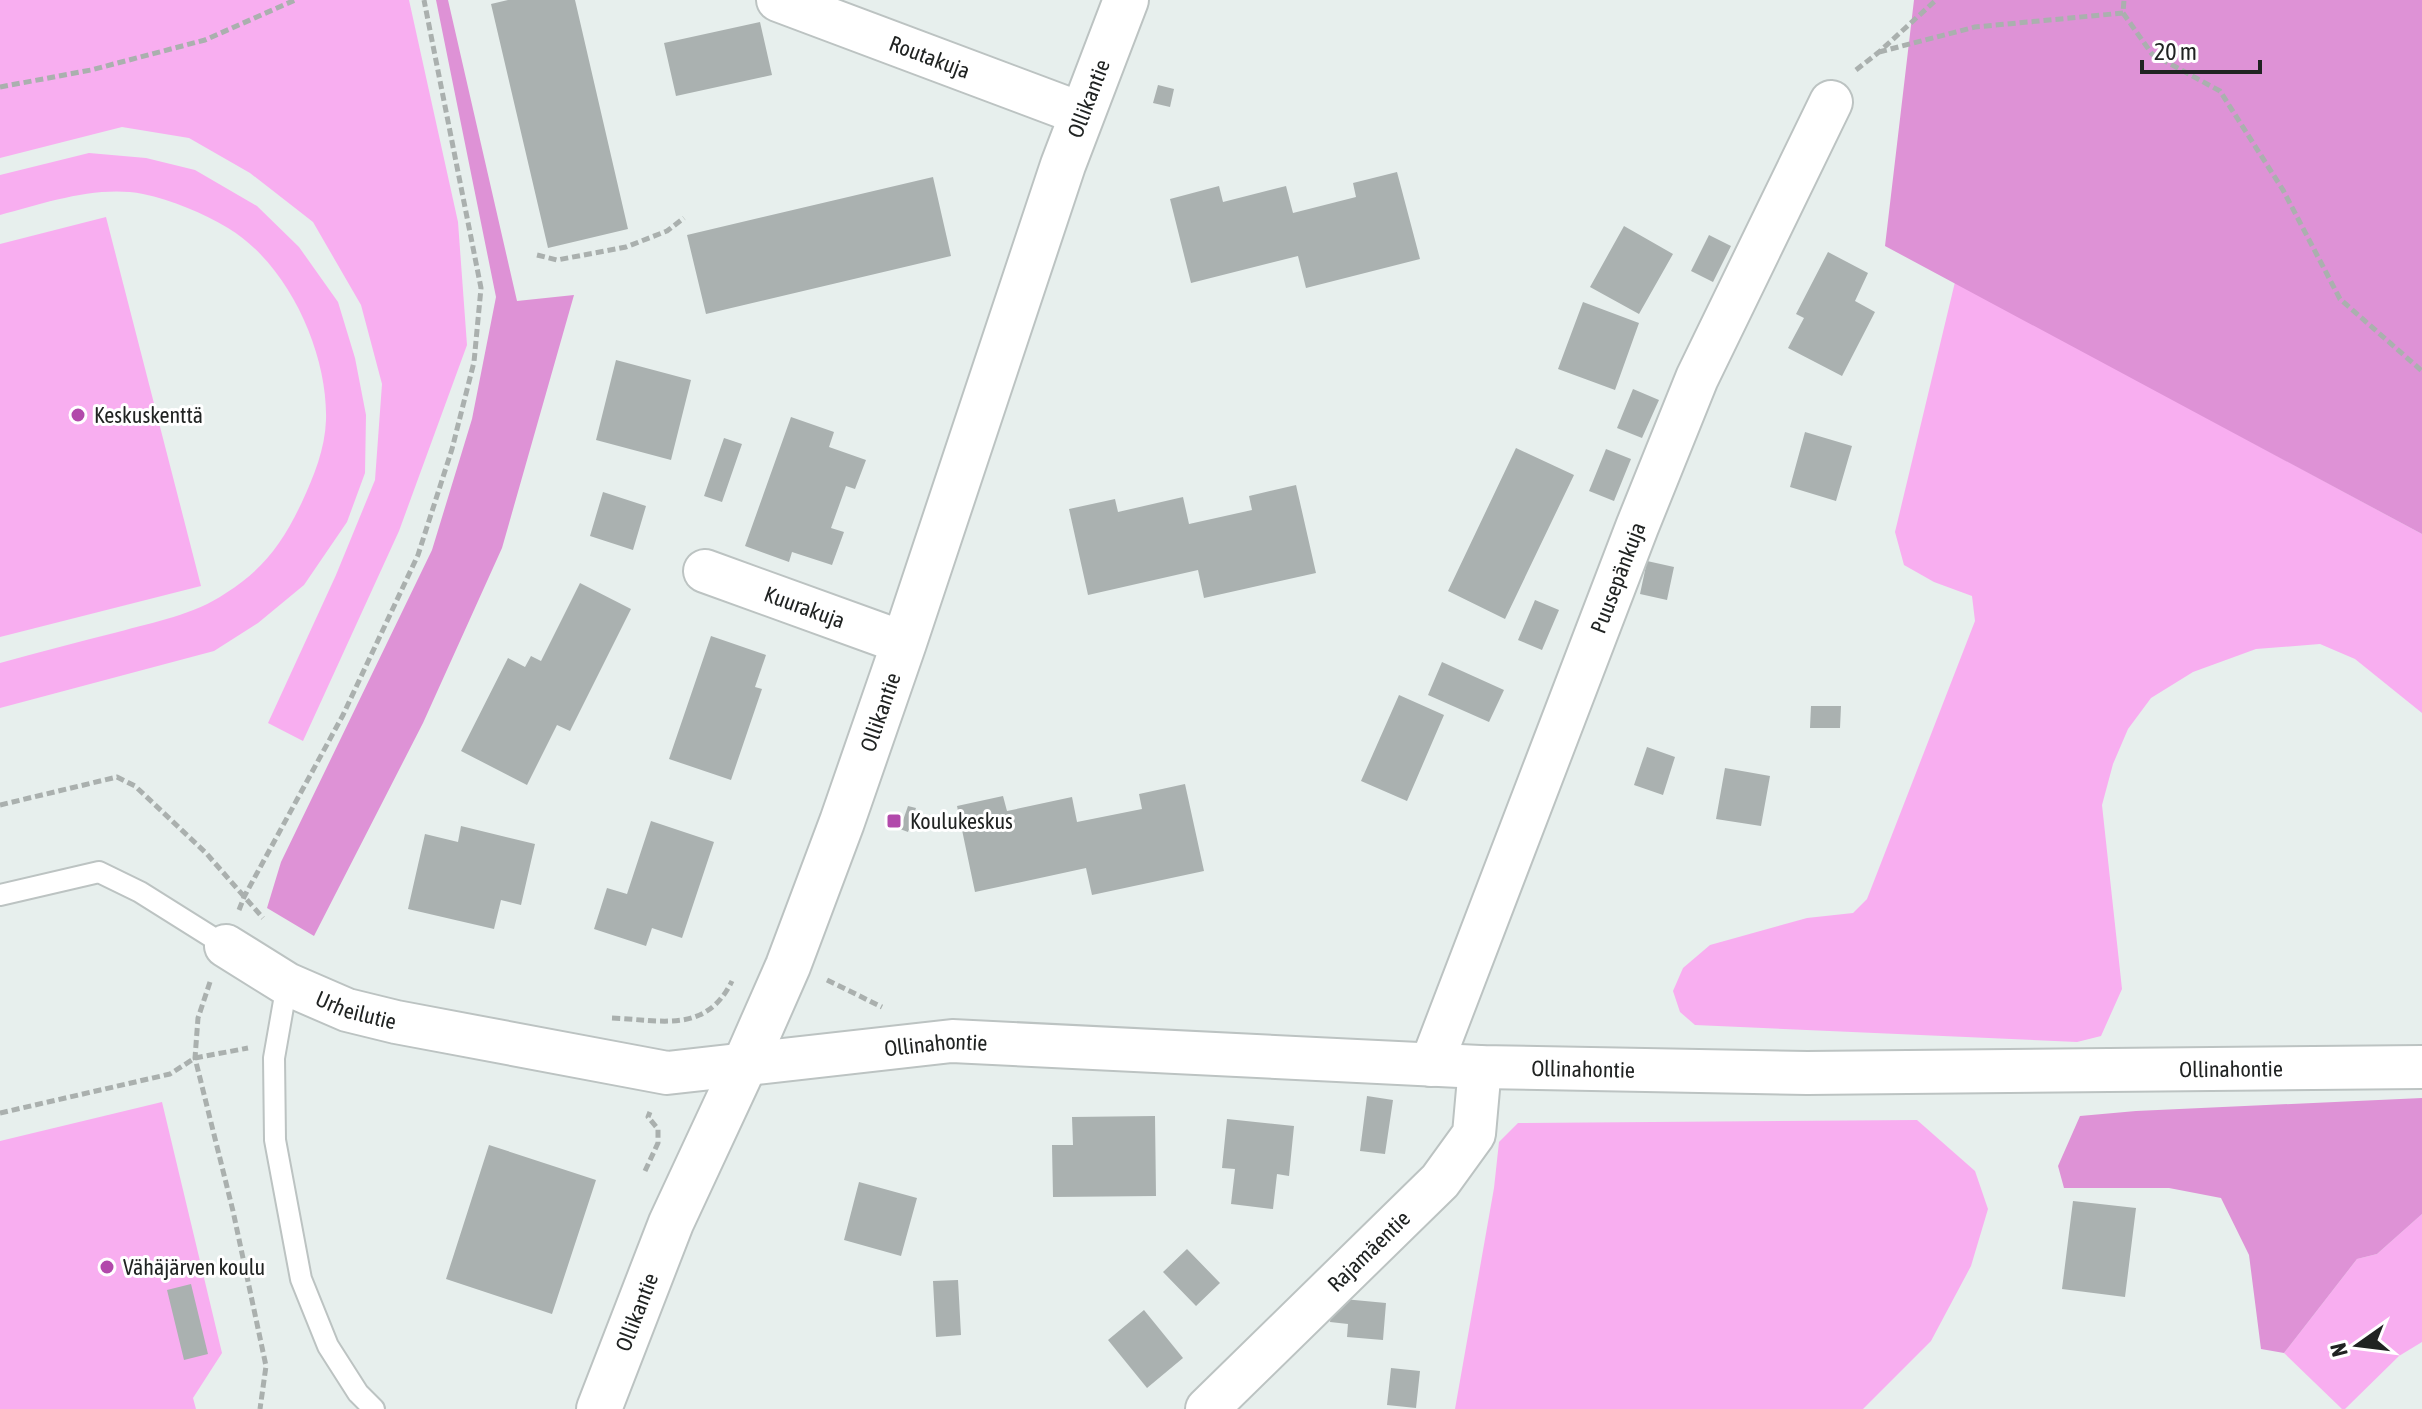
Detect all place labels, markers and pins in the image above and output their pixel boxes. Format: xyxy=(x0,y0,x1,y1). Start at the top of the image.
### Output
place label: Keskuskenttä xyxy=(94,402,203,428)
marker: Keskuskenttä xyxy=(69,406,87,424)
place label: Koulukeskus xyxy=(910,808,1013,834)
marker: Koulukeskus xyxy=(885,812,903,830)
place label: Vähäjärven koulu xyxy=(123,1254,265,1280)
marker: Vähäjärven koulu xyxy=(98,1258,116,1276)

